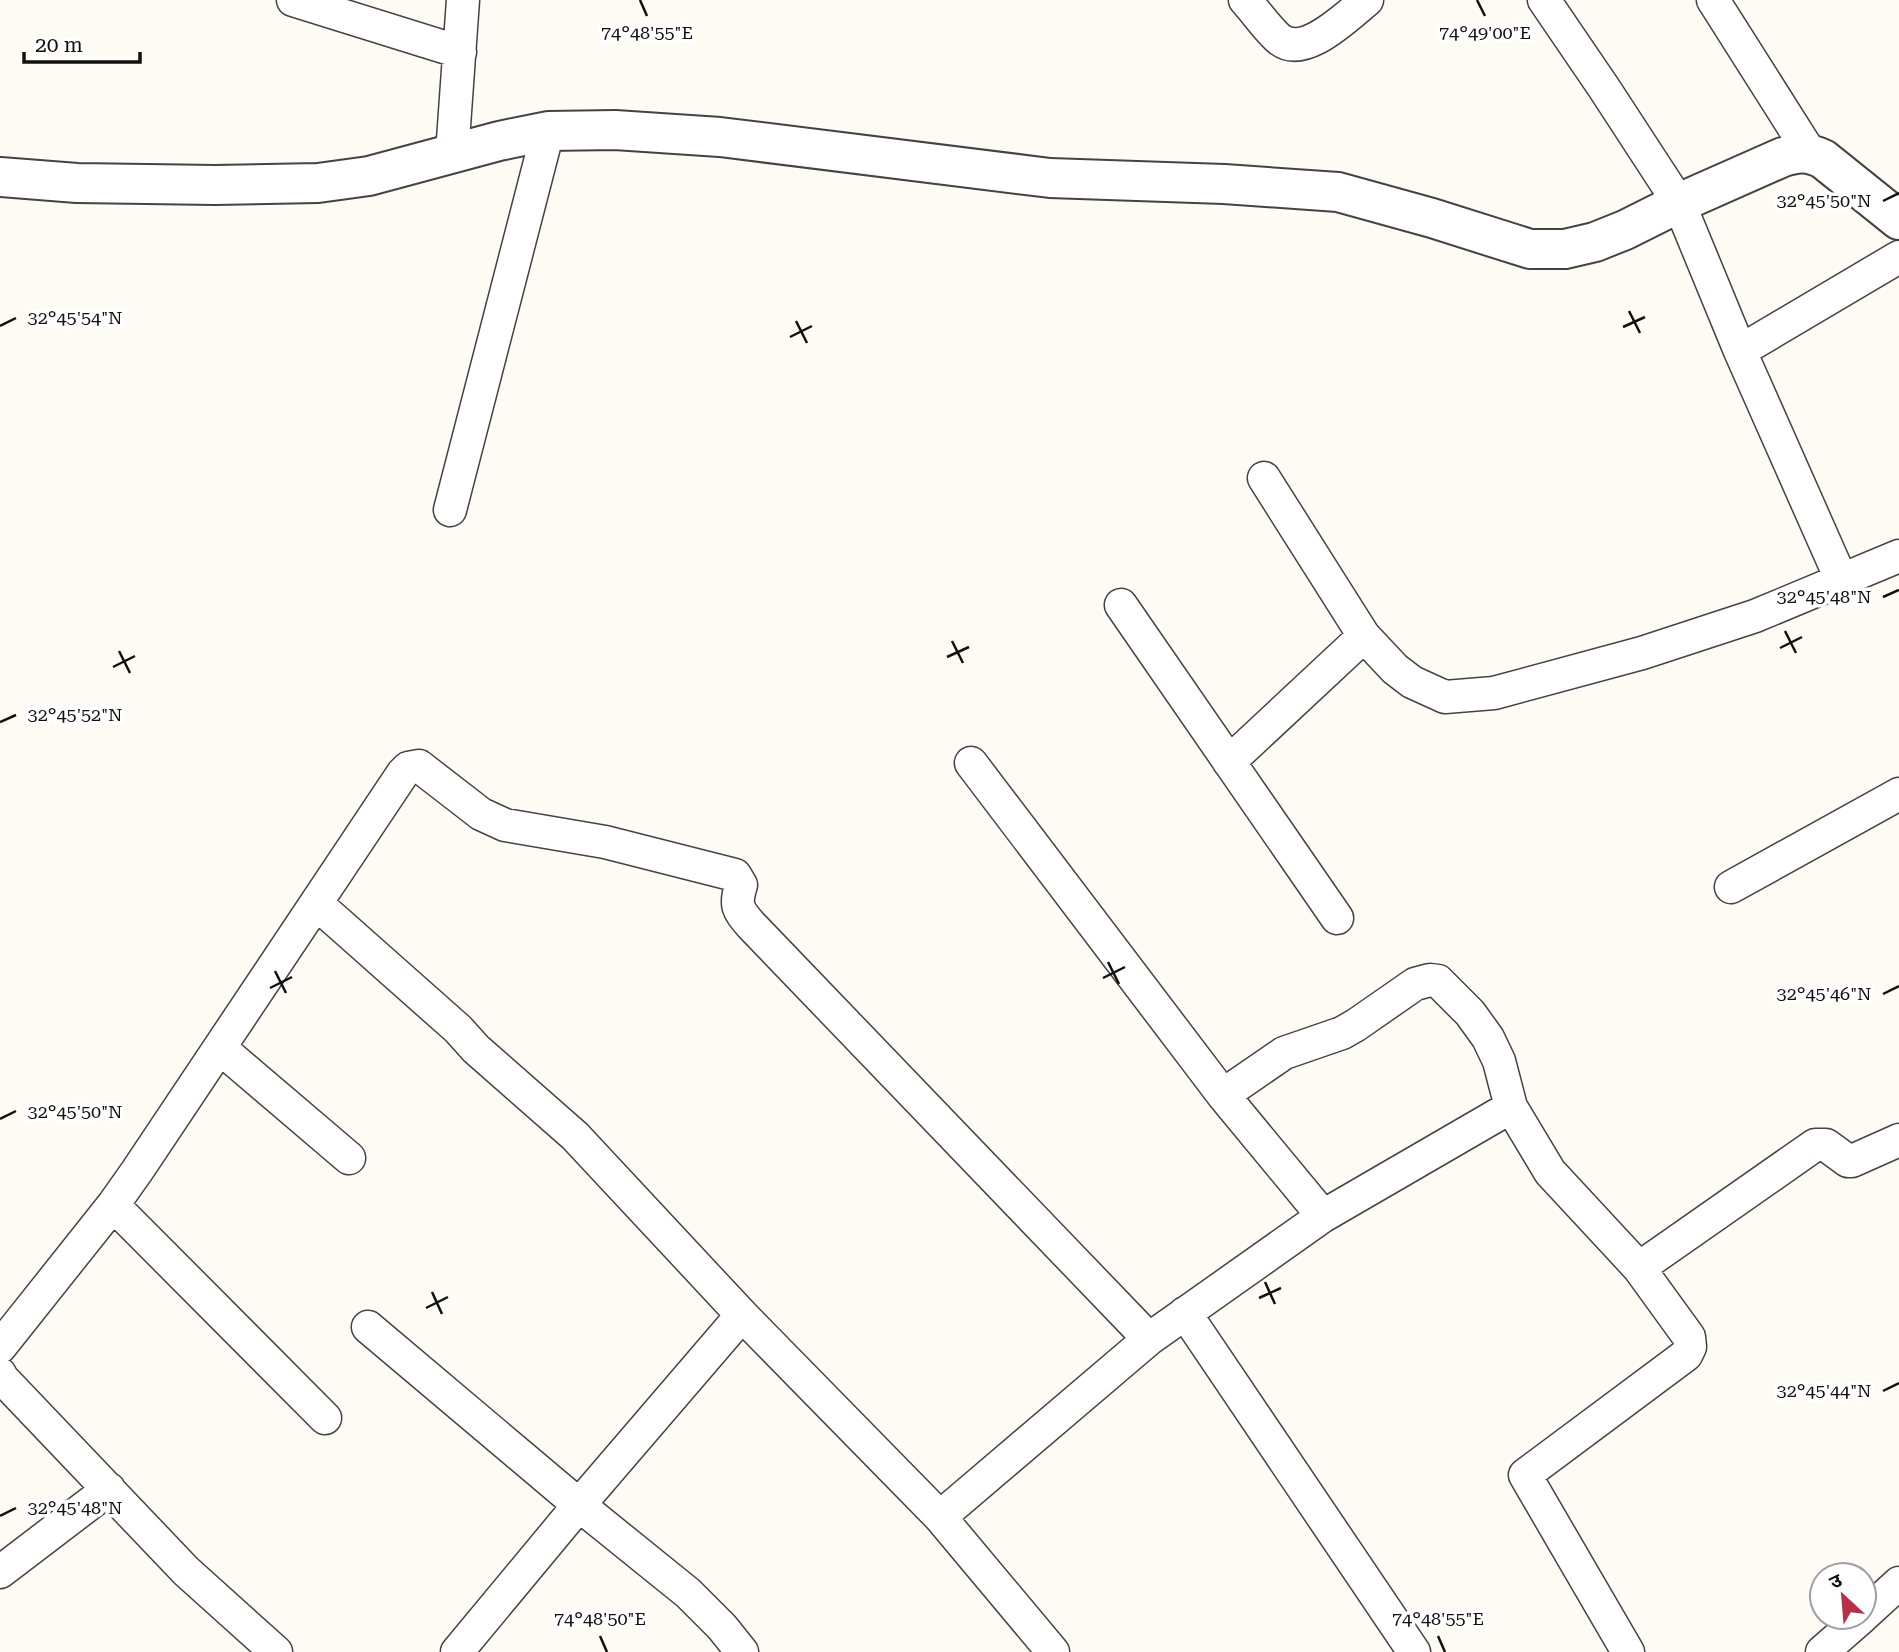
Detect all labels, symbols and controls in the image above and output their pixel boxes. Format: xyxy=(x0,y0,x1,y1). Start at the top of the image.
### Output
scale bar xyxy=(24,21,140,65)
text: 74°48'55"E xyxy=(601,22,693,43)
text: 74°49'00"E xyxy=(1439,22,1531,43)
text: 20 m xyxy=(35,33,83,57)
text: 32°45'50"N xyxy=(1777,190,1871,211)
text: 32°45'54"N xyxy=(28,307,122,328)
text: 32°45'48"N xyxy=(1777,586,1871,607)
text: 32°45'52"N xyxy=(28,704,122,725)
text: 32°45'46"N xyxy=(1777,983,1871,1004)
text: 32°45'50"N xyxy=(28,1101,122,1122)
text: 32°45'44"N xyxy=(1777,1380,1871,1401)
text: 32°45'48"N xyxy=(28,1497,122,1518)
north arrow xyxy=(1808,1561,1878,1631)
text: उ xyxy=(1826,1568,1847,1594)
text: 74°48'50"E xyxy=(554,1608,646,1629)
text: 74°48'55"E xyxy=(1392,1608,1484,1629)

